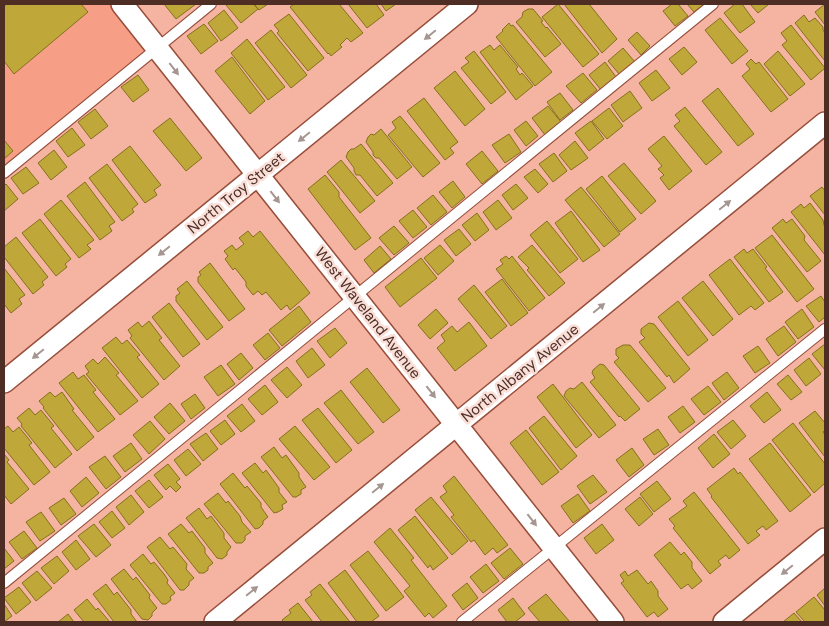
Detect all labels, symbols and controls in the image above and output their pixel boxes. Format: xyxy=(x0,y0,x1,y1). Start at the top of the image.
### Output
one-way arrow xyxy=(423,29,436,40)
one-way arrow xyxy=(169,62,180,75)
one-way arrow xyxy=(298,132,311,143)
street label: North Troy Street xyxy=(183,148,289,238)
one-way arrow xyxy=(270,190,281,203)
one-way arrow xyxy=(718,200,731,211)
street label: West Waveland Avenue xyxy=(310,243,426,383)
one-way arrow xyxy=(158,246,171,257)
one-way arrow xyxy=(592,303,605,314)
street label: North Albany Avenue xyxy=(457,319,583,427)
one-way arrow xyxy=(33,348,45,360)
one-way arrow xyxy=(425,386,436,399)
one-way arrow xyxy=(371,483,384,494)
one-way arrow xyxy=(526,513,537,526)
one-way arrow xyxy=(781,565,794,576)
one-way arrow xyxy=(246,586,259,597)

